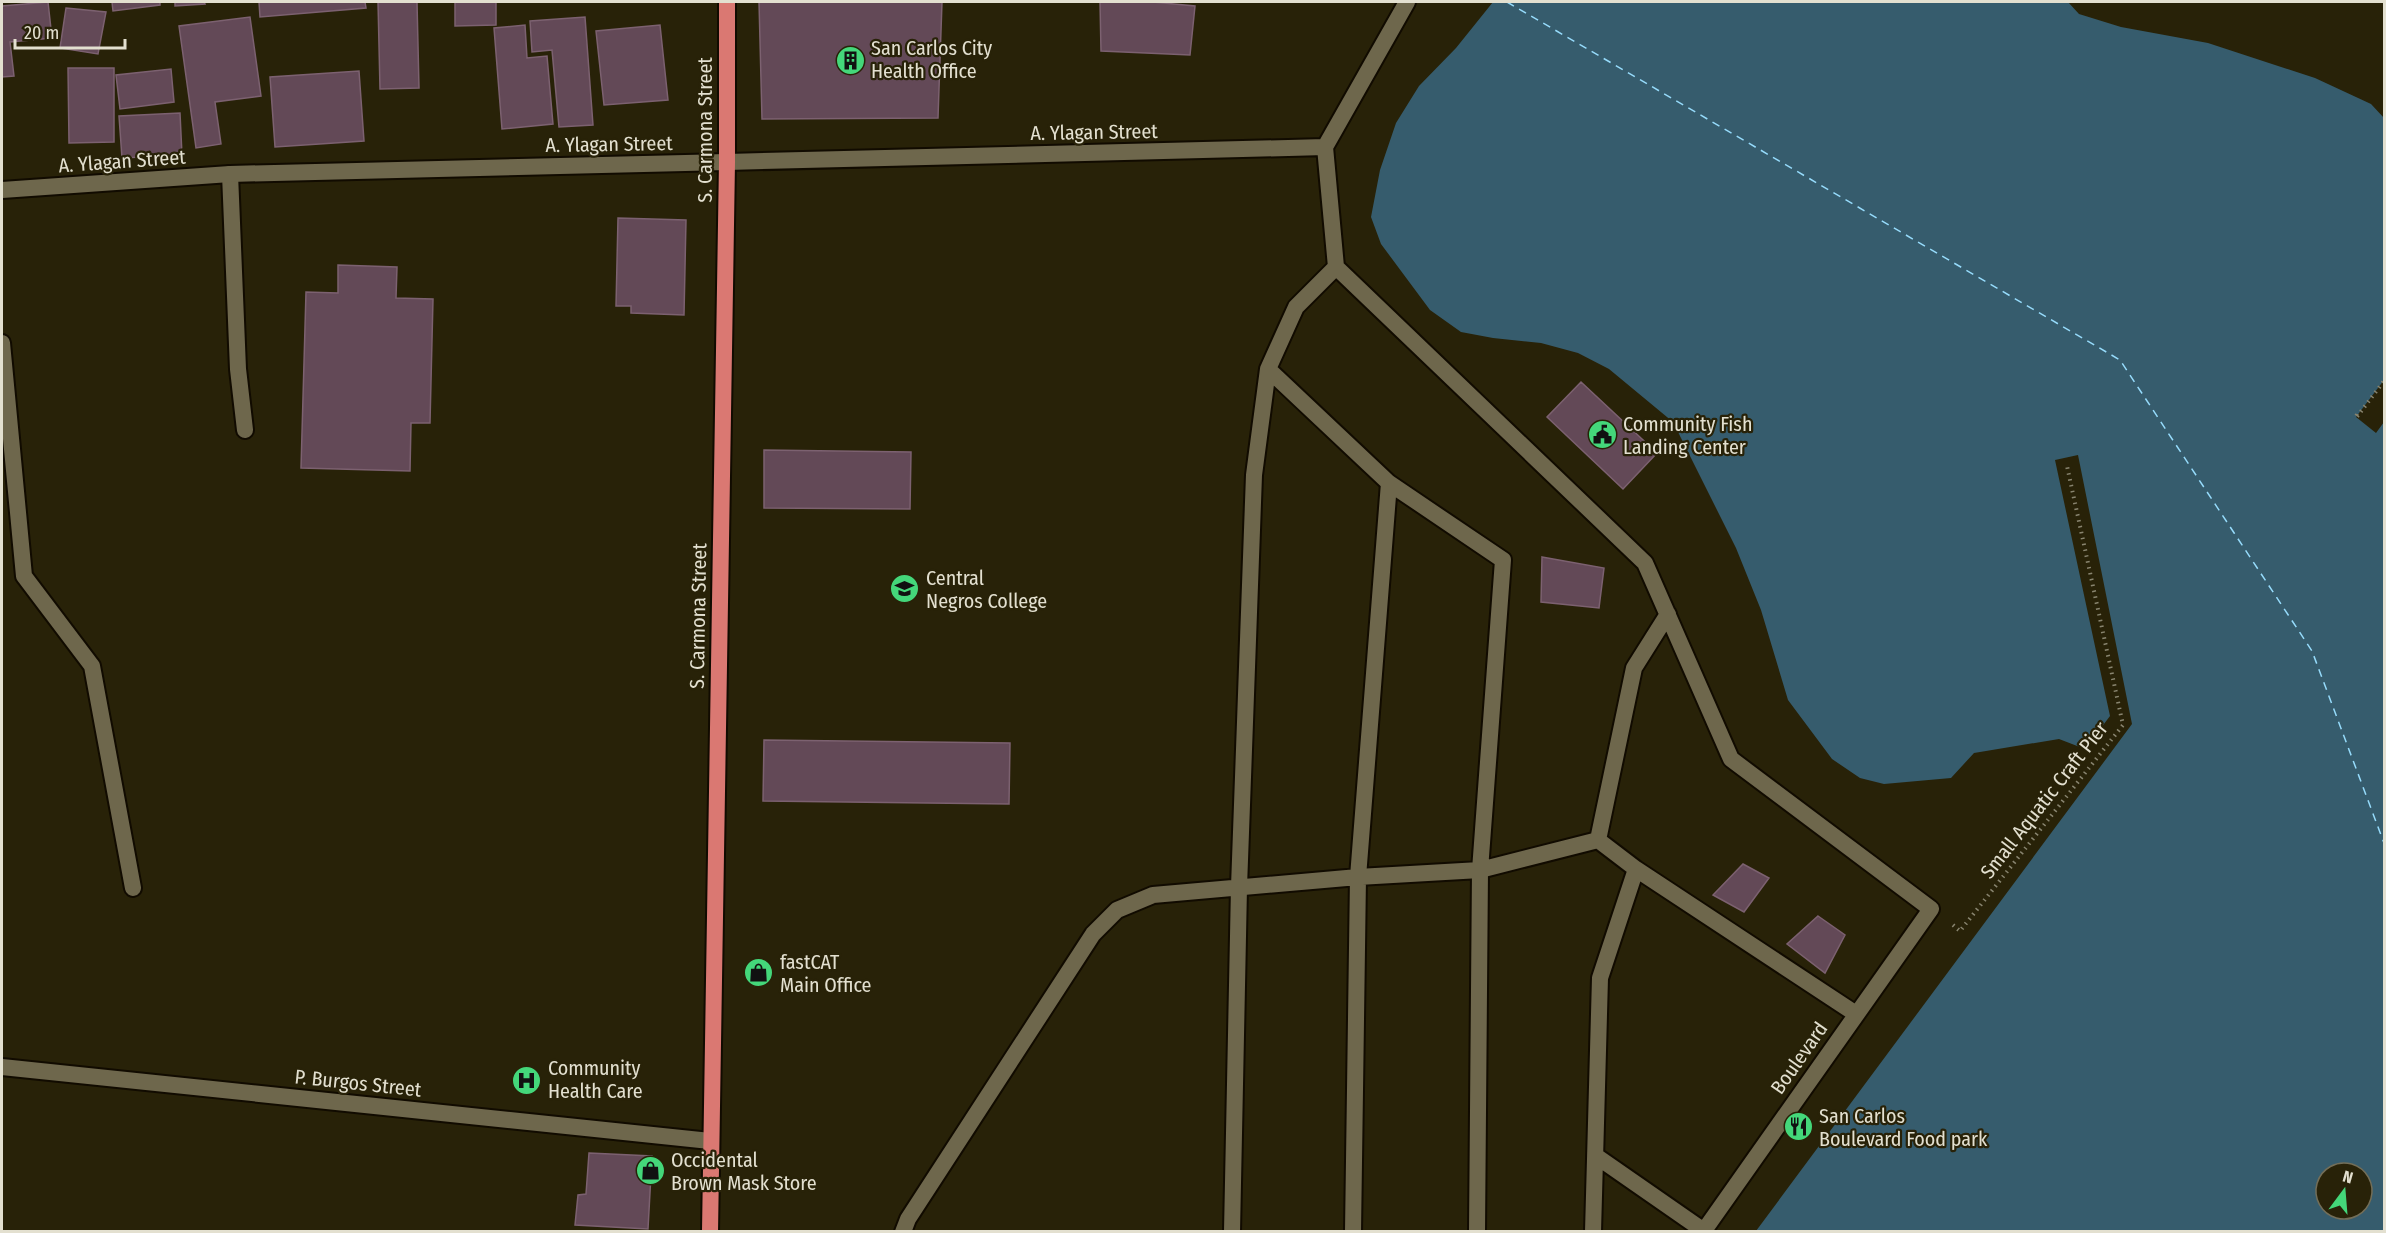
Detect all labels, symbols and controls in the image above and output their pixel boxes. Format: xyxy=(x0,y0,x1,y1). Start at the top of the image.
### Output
scale bar xyxy=(15,12,124,50)
text: 20 m xyxy=(24,22,59,44)
place label: San Carlos City Health Office xyxy=(871,36,992,83)
building icon: San Carlos City Health Office xyxy=(834,44,866,76)
street label: S. Carmona Street xyxy=(693,57,717,203)
street label: A. Ylagan Street xyxy=(1030,119,1158,145)
street label: A. Ylagan Street xyxy=(545,131,673,157)
street label: A. Ylagan Street xyxy=(58,145,187,177)
place label: Community Fish Landing Center xyxy=(1623,412,1752,459)
public building icon: Community Fish Landing Center xyxy=(1586,419,1618,451)
street label: S. Carmona Street xyxy=(685,542,711,689)
place label: Central Negros College xyxy=(926,566,1047,613)
school or university icon: Central Negros College xyxy=(889,573,921,605)
street label: Small Aquatic Craft Pier xyxy=(1975,717,2113,883)
place label: fastCAT Main Office xyxy=(780,950,872,997)
shop icon: fastCAT Main Office xyxy=(743,957,775,989)
street label: Boulevard xyxy=(1766,1017,1832,1099)
place label: Community Health Care xyxy=(548,1056,643,1103)
street label: P. Burgos Street xyxy=(294,1064,423,1102)
hospital icon: Community Health Care xyxy=(511,1064,543,1096)
place label: San Carlos Boulevard Food park xyxy=(1819,1104,1988,1151)
restaurant icon: San Carlos Boulevard Food park xyxy=(1782,1111,1814,1143)
place label: Occidental Brown Mask Store xyxy=(671,1148,817,1195)
shop icon: Occidental Brown Mask Store xyxy=(634,1155,666,1187)
north arrow xyxy=(2314,1161,2374,1221)
text: N xyxy=(2341,1167,2355,1188)

